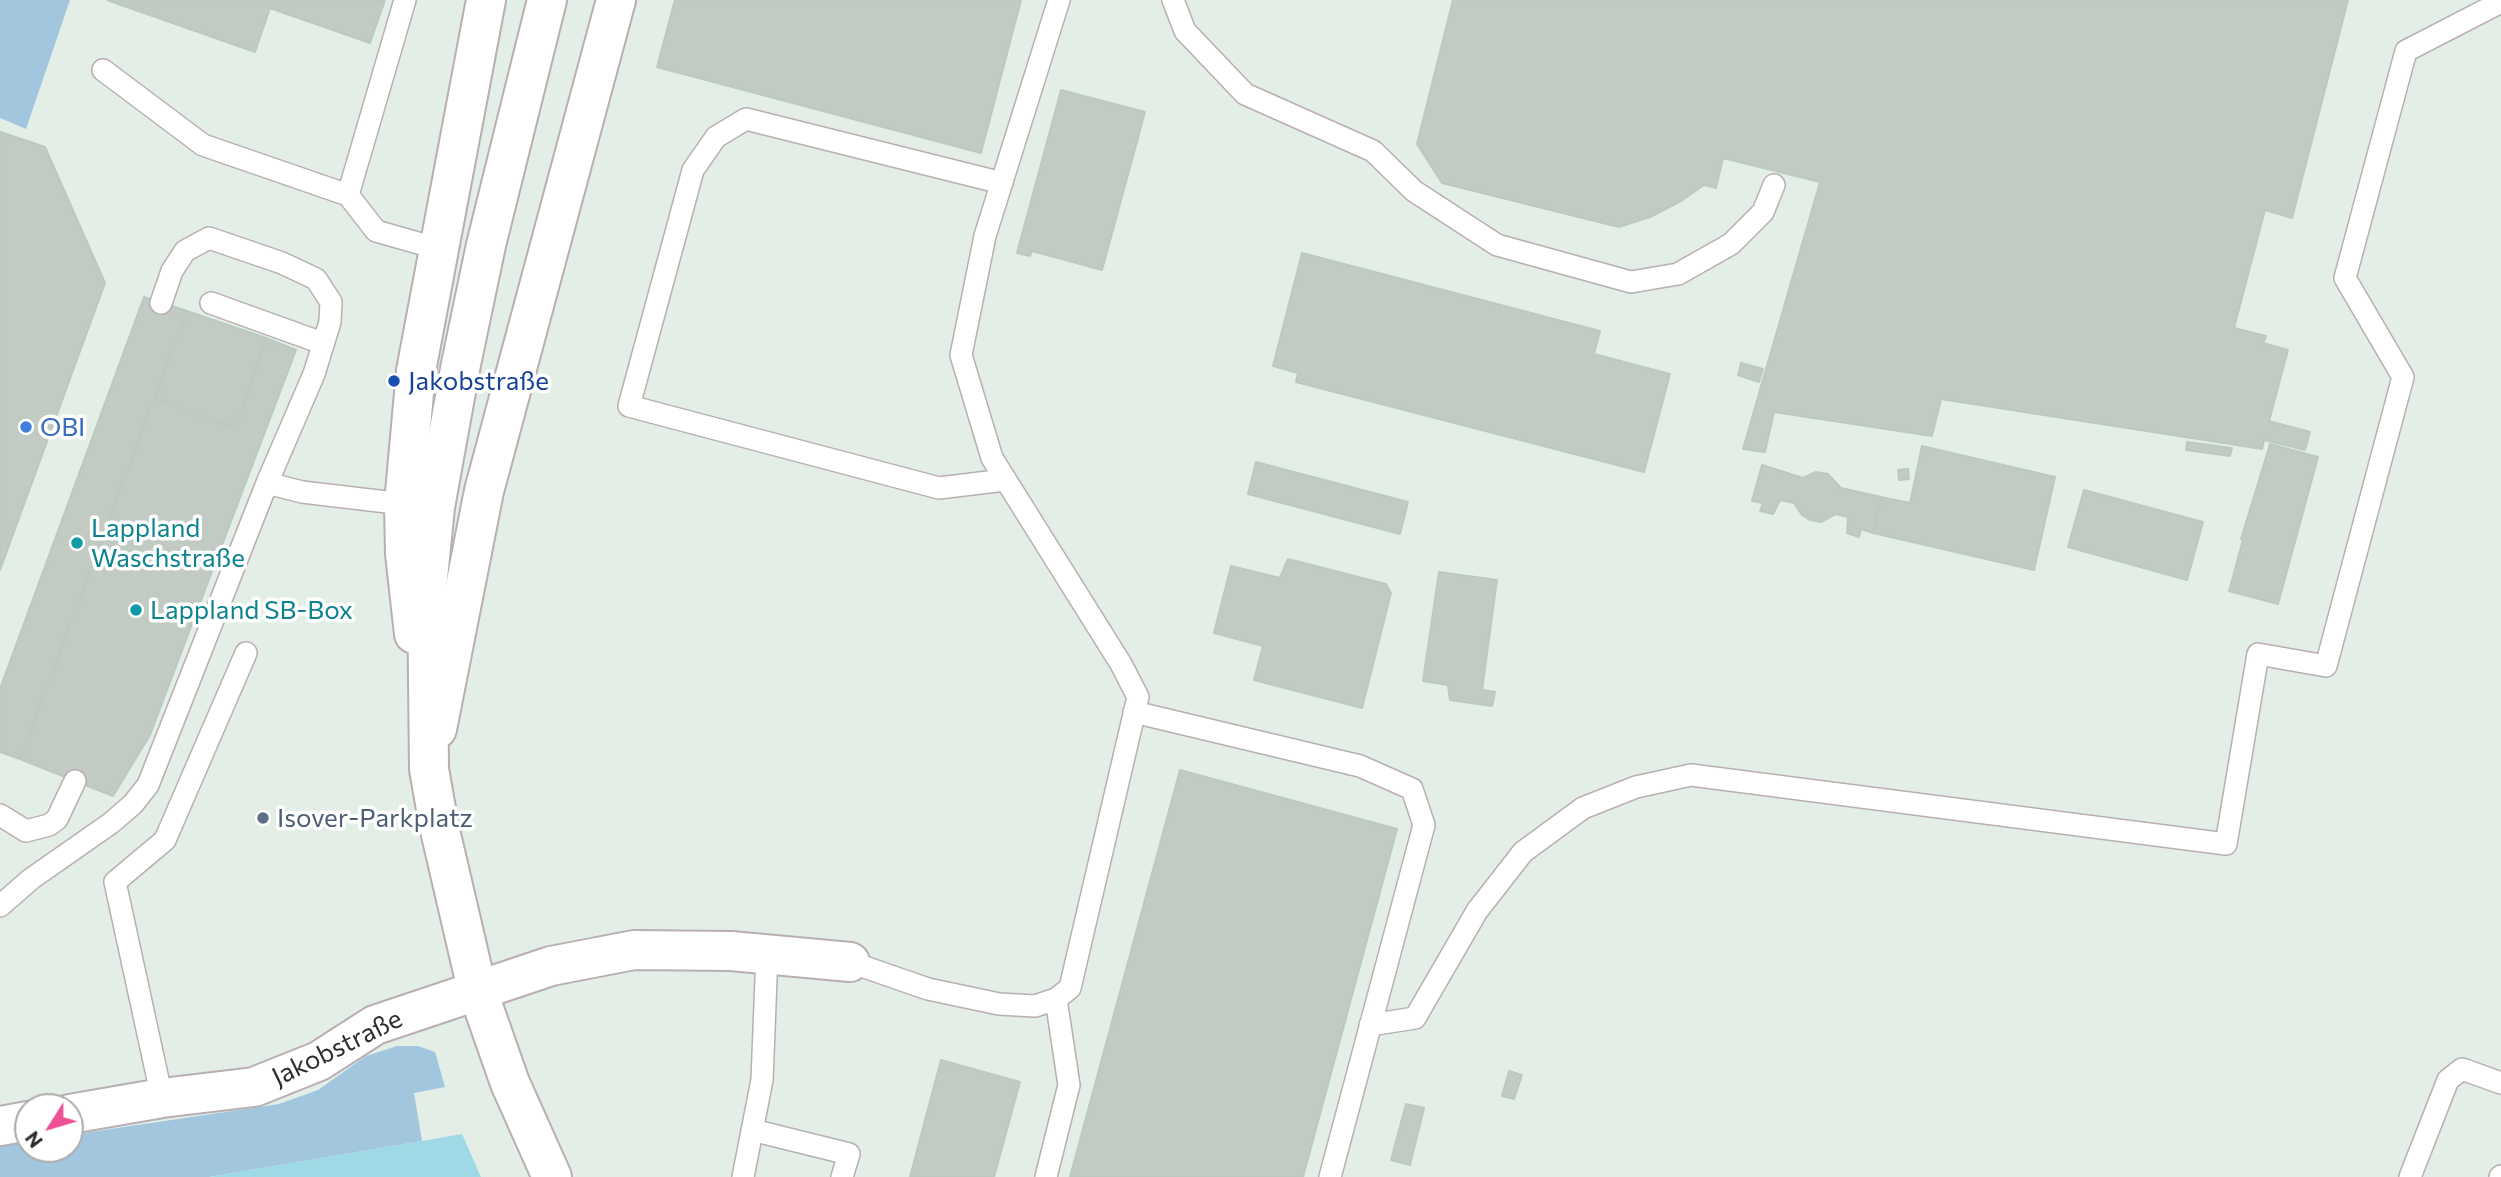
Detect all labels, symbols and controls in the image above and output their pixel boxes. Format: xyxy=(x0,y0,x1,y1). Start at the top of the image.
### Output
place label: Jakobstraße xyxy=(408,365,549,397)
marker: Jakobstraße xyxy=(386,373,402,389)
place label: OBI xyxy=(40,411,85,443)
marker: OBI xyxy=(18,419,34,435)
place label: Lappland Waschstraße xyxy=(91,512,245,574)
marker: Lappland Waschstraße xyxy=(69,535,85,551)
place label: Lappland SB-Box xyxy=(150,594,353,626)
marker: Lappland SB-Box xyxy=(128,602,144,618)
place label: Isover-Parkplatz xyxy=(277,802,473,834)
marker: Isover-Parkplatz xyxy=(255,810,271,826)
street label: Jakobstraße xyxy=(267,1003,407,1093)
north arrow xyxy=(14,1093,84,1163)
text: N xyxy=(20,1127,47,1152)

